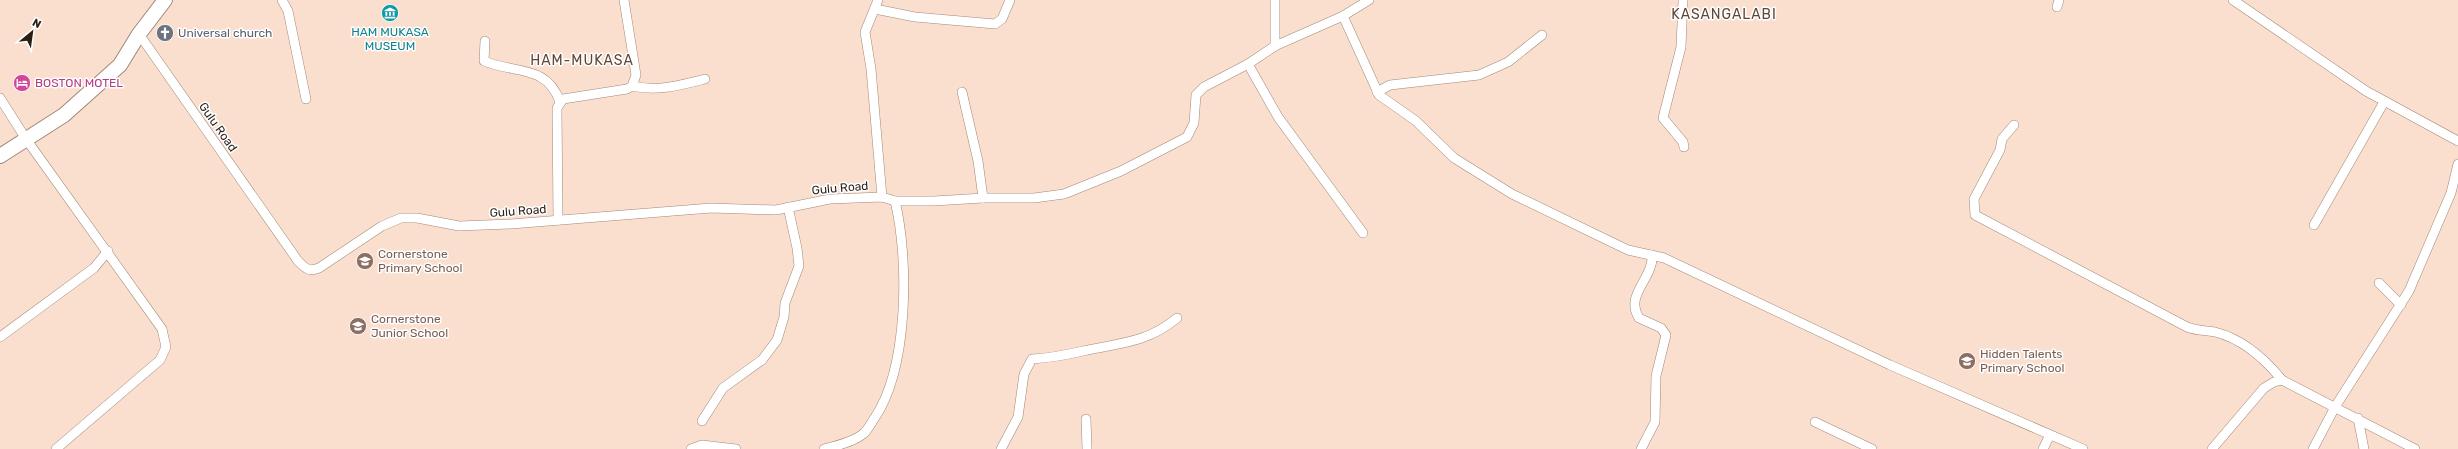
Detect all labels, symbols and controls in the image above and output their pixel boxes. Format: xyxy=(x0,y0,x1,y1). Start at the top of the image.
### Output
museum icon: HAM MUKASA MUSEUM xyxy=(380,3,400,23)
district label: KASANGALABI xyxy=(1671,6,1777,23)
north arrow xyxy=(12,12,52,52)
text: N xyxy=(30,16,43,31)
church icon: Universal church xyxy=(155,23,175,43)
place label: HAM MUKASA MUSEUM xyxy=(351,25,429,53)
place label: Universal church xyxy=(178,26,272,40)
district label: HAM-MUKASA xyxy=(530,52,634,69)
hotel icon: BOSTON MOTEL xyxy=(12,73,32,93)
place label: BOSTON MOTEL xyxy=(35,76,123,90)
street label: Gulu Road xyxy=(196,100,240,154)
street label: Gulu Road xyxy=(811,179,869,197)
street label: Gulu Road xyxy=(489,202,547,220)
place label: Cornerstone Primary School xyxy=(378,247,462,275)
school or university icon: Cornerstone Primary School xyxy=(355,251,375,271)
place label: Cornerstone Junior School xyxy=(371,312,448,340)
school or university icon: Cornerstone Junior School xyxy=(348,316,368,336)
place label: Hidden Talents Primary School xyxy=(1980,347,2064,375)
school or university icon: Hidden Talents Primary School xyxy=(1957,351,1977,371)

